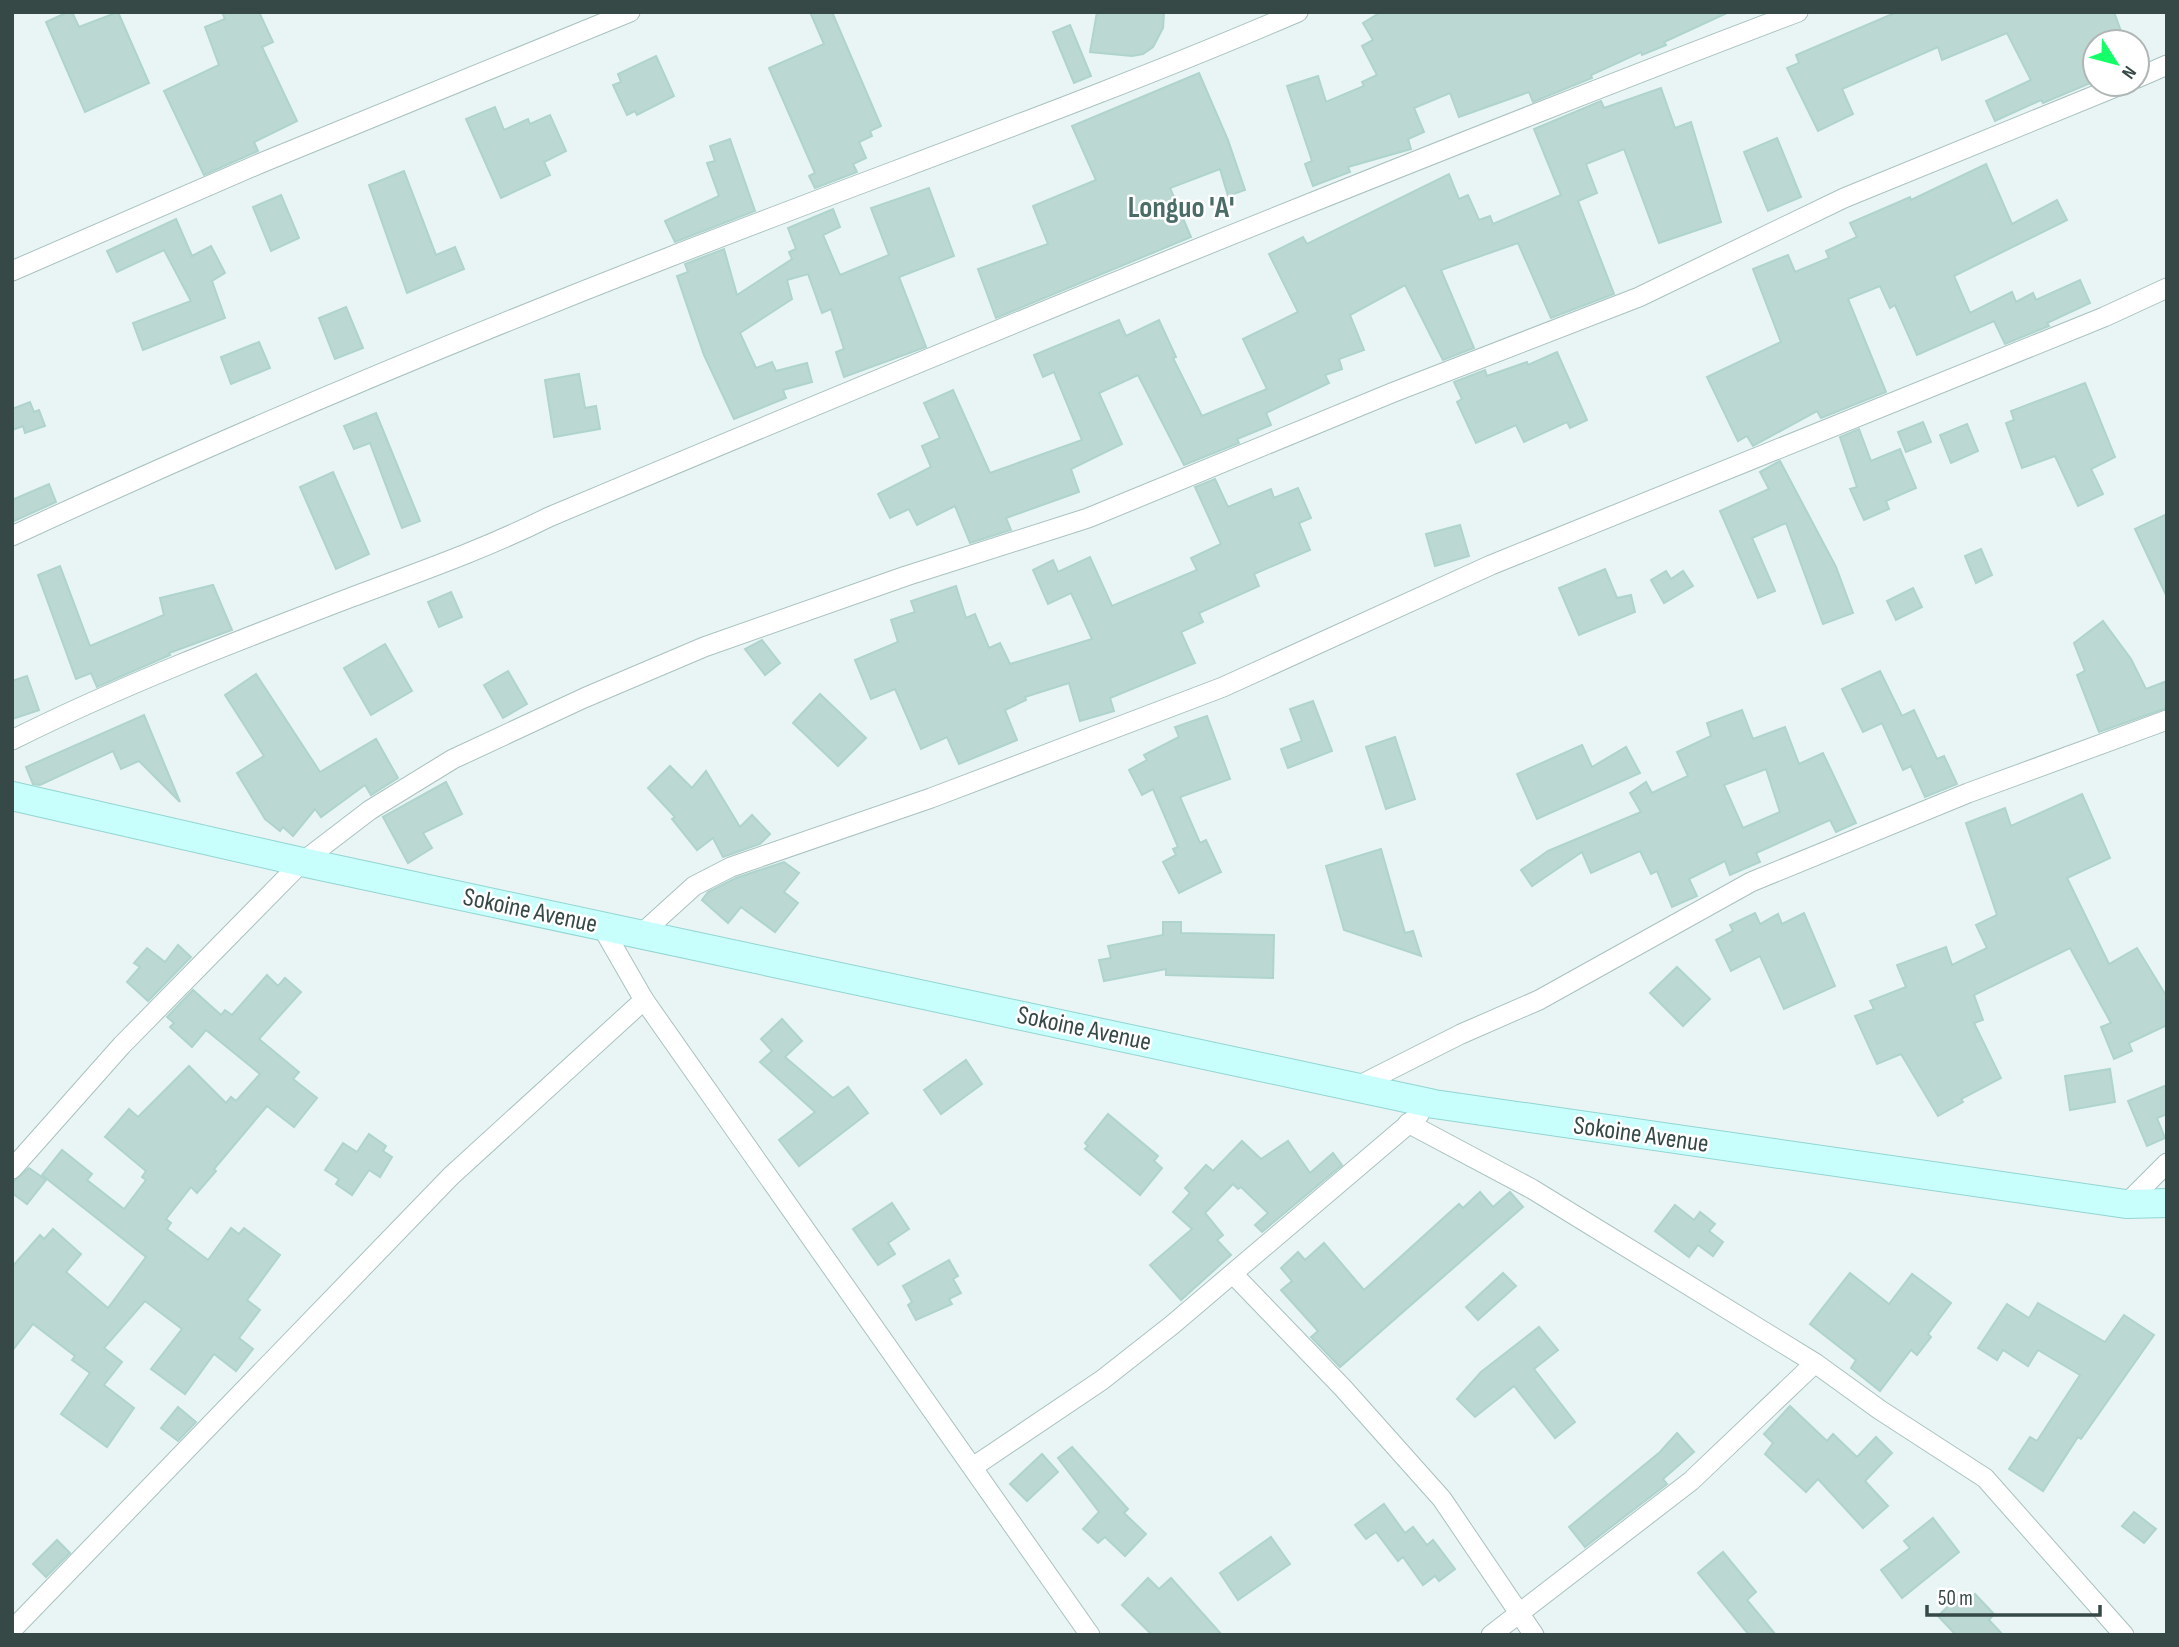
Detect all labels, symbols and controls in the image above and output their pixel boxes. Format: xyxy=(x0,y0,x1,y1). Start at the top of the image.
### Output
north arrow xyxy=(2081,28,2151,98)
text: N xyxy=(2116,61,2141,83)
district label: Longuo 'A' xyxy=(1128,190,1234,226)
street label: Sokoine Avenue xyxy=(460,882,600,940)
street label: Sokoine Avenue xyxy=(1014,1000,1154,1058)
street label: Sokoine Avenue xyxy=(1571,1110,1711,1160)
scale bar xyxy=(1927,1574,2100,1618)
text: 50 m xyxy=(1938,1586,1973,1611)

